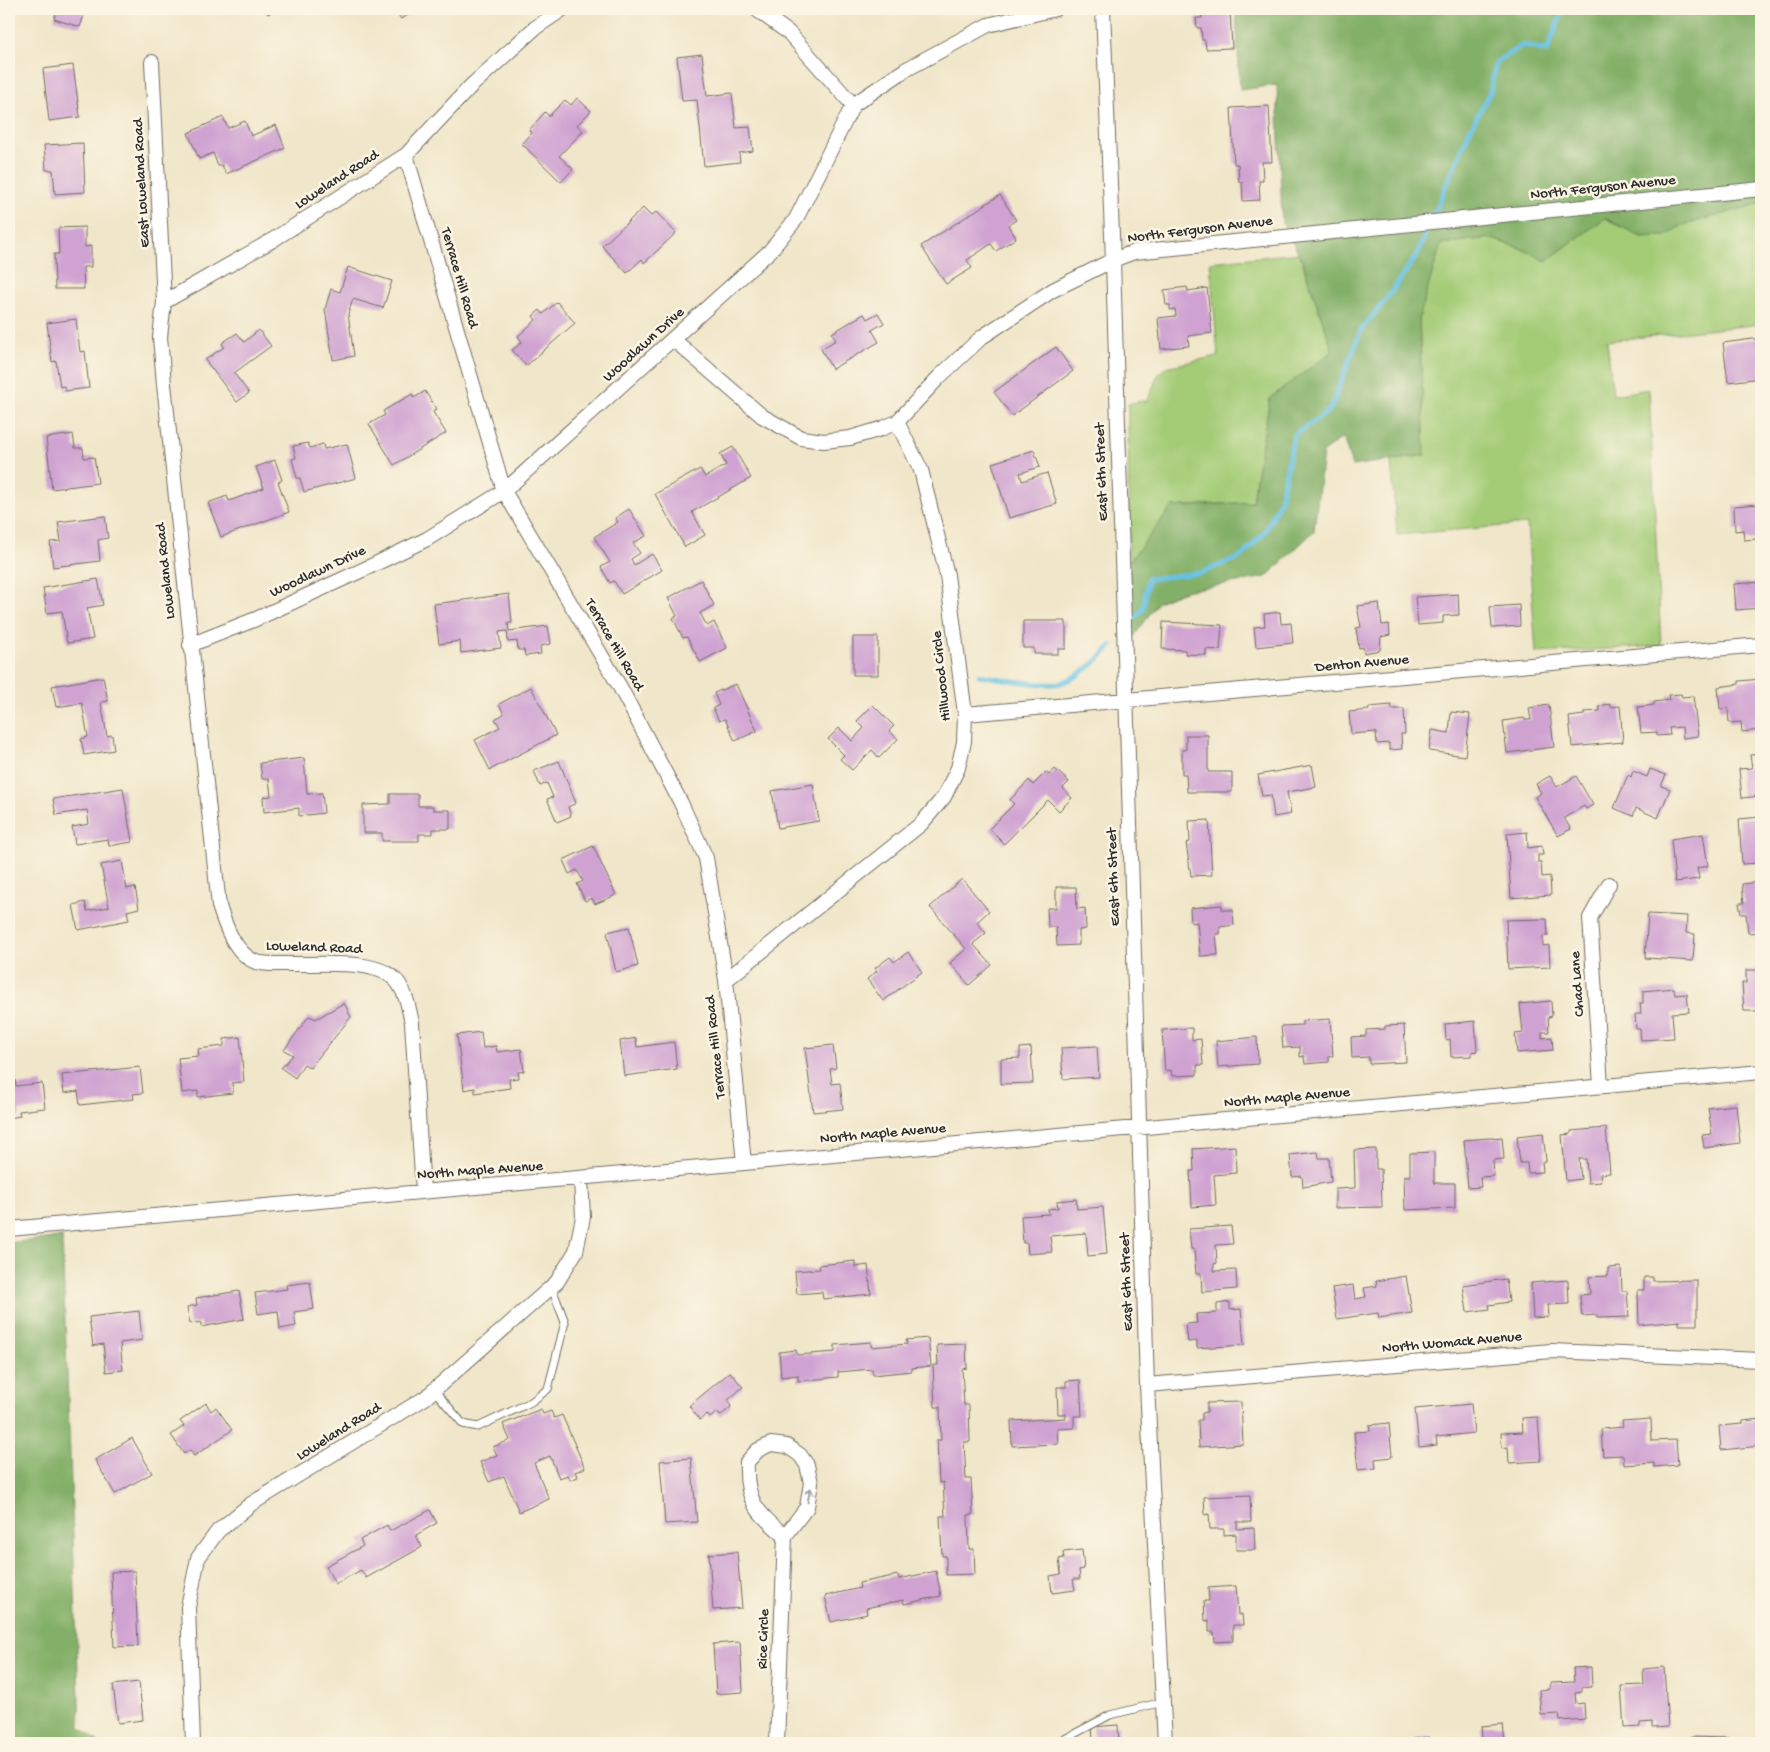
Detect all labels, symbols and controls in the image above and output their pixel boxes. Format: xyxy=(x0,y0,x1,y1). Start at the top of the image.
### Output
street label: East Loweland Road xyxy=(130,117,154,248)
street label: Loweland Road xyxy=(292,146,383,214)
street label: North Ferguson Avenue xyxy=(1529,171,1677,205)
street label: North Ferguson Avenue xyxy=(1126,212,1274,248)
street label: Terrace Hill Road xyxy=(436,225,482,331)
street label: Woodlawn Drive xyxy=(599,303,689,386)
street label: East 6th Street xyxy=(1091,421,1113,521)
street label: Loweland Road xyxy=(152,521,180,620)
street label: Woodlawn Drive xyxy=(267,542,369,602)
street label: Terrace Hill Road xyxy=(580,595,648,695)
street label: Hillwood Circle xyxy=(928,630,956,722)
street label: Denton Avenue xyxy=(1313,651,1410,677)
street label: East 6th Street xyxy=(1103,826,1125,926)
street label: Loweland Road xyxy=(265,937,364,959)
street label: Chad Lane xyxy=(1567,950,1589,1017)
street label: Terrace Hill Road xyxy=(702,993,730,1100)
street label: North Maple Avenue xyxy=(1223,1084,1351,1112)
street label: North Maple Avenue xyxy=(819,1120,947,1148)
street label: North Maple Avenue xyxy=(416,1158,544,1184)
street label: East 6th Street xyxy=(1116,1231,1138,1331)
street label: North Womack Avenue xyxy=(1381,1328,1523,1358)
street label: Loweland Road xyxy=(293,1398,386,1465)
one-way arrow xyxy=(805,1487,814,1503)
street label: Rice Circle xyxy=(754,1608,774,1669)

